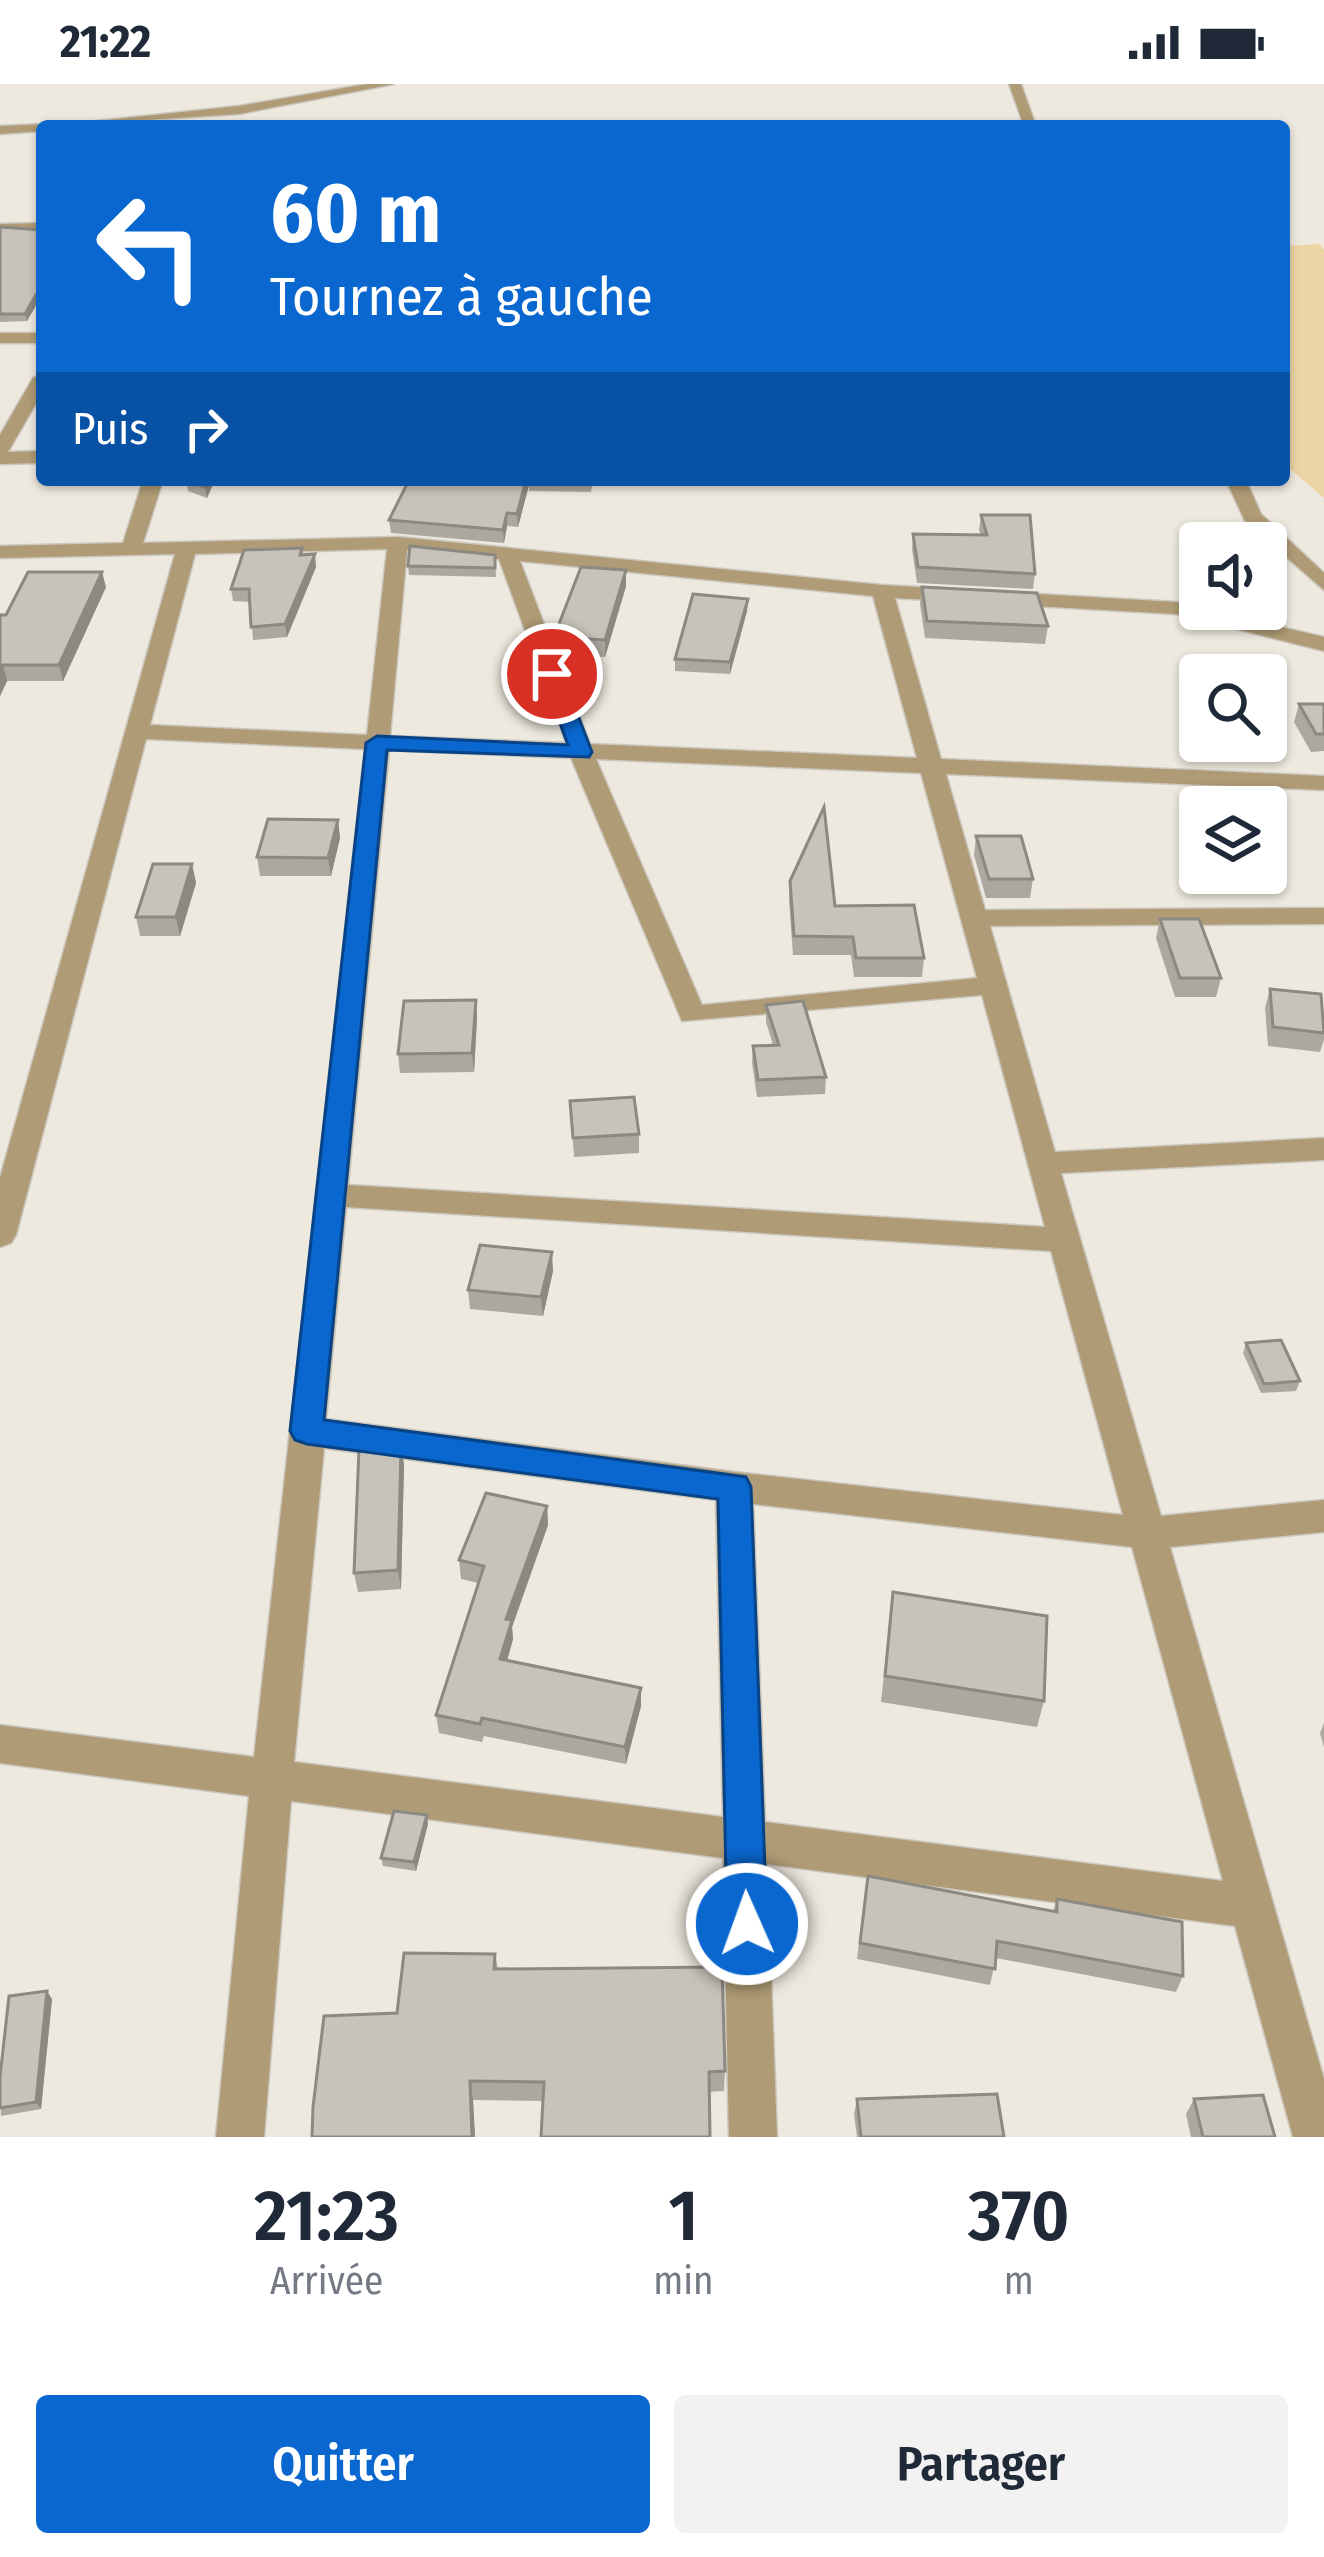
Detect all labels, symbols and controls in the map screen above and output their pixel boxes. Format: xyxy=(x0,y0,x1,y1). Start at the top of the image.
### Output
text: 21:22 xyxy=(60,15,151,69)
text: 60 m xyxy=(270,163,441,264)
icon: left xyxy=(72,168,228,324)
text: Tournez à gauche xyxy=(270,265,653,329)
icon: right xyxy=(173,396,239,462)
text: Puis xyxy=(72,402,149,456)
map controls xyxy=(1179,522,1287,894)
button: sound xyxy=(1179,522,1287,630)
pin xyxy=(501,623,603,725)
icon: arrive xyxy=(519,641,585,707)
button: search xyxy=(1179,654,1287,762)
button: layers xyxy=(1179,786,1287,894)
position arrow xyxy=(684,1861,810,1987)
text: 21:23 xyxy=(254,2173,399,2259)
text: 1 xyxy=(668,2173,698,2259)
text: 370 xyxy=(968,2173,1070,2259)
text: Arrivée xyxy=(270,2258,383,2304)
text: min xyxy=(653,2258,714,2304)
text: m xyxy=(1004,2258,1034,2304)
button: Quitter xyxy=(36,2395,650,2533)
button: Partager xyxy=(674,2395,1288,2533)

